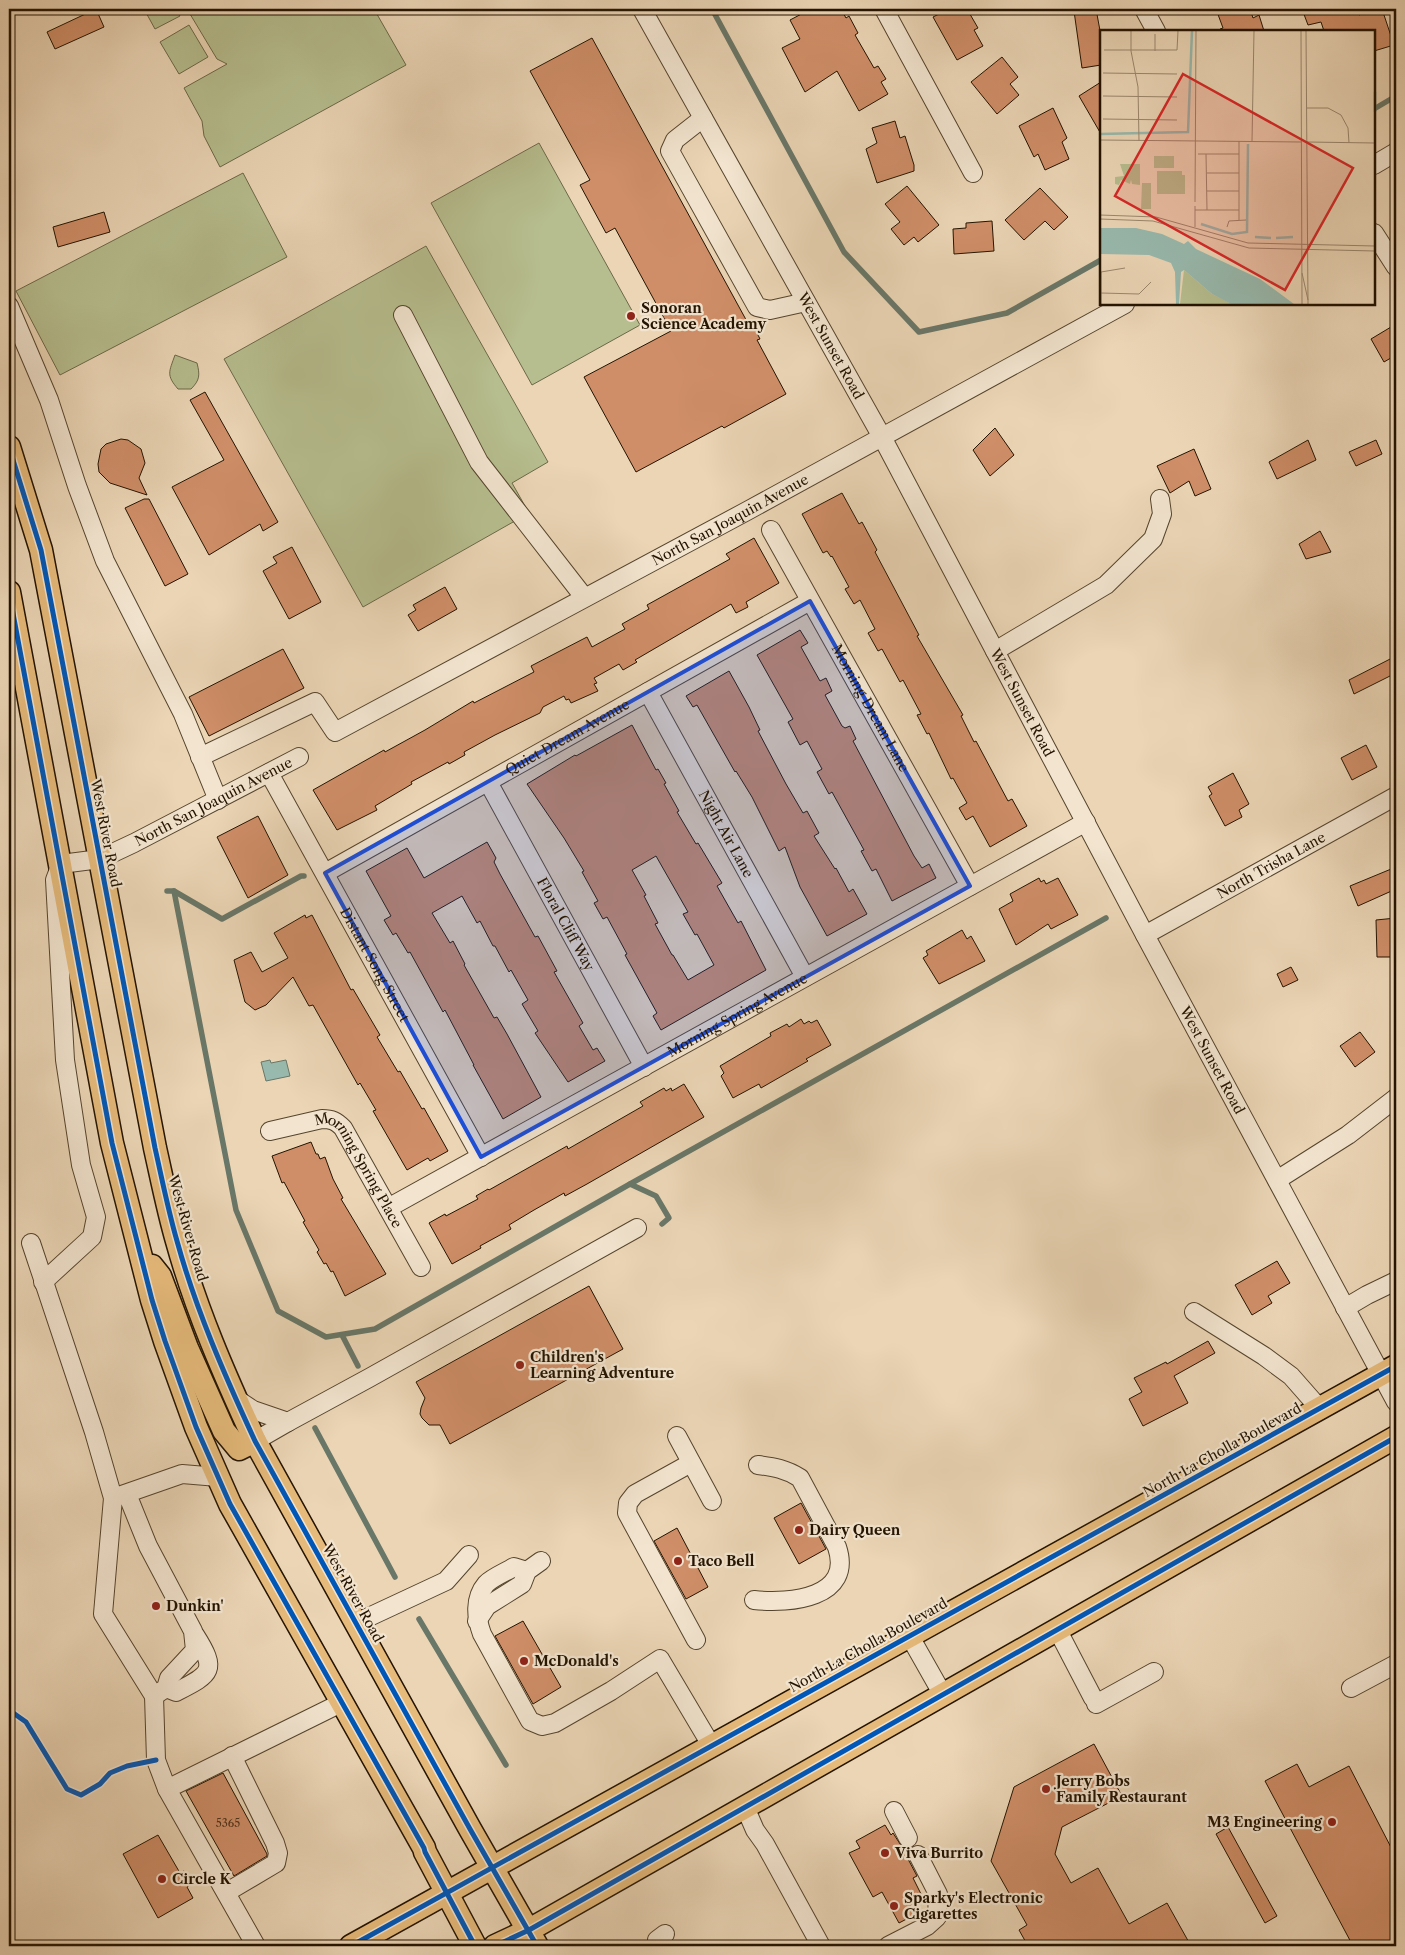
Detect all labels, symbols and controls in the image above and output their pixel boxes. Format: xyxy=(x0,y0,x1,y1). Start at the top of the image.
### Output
inset map xyxy=(1100,30,1375,305)
street label: West Sunset Road xyxy=(793,288,868,403)
place label: Sonoran Science Academy xyxy=(641,299,766,333)
marker: Sonoran Science Academy xyxy=(625,310,637,322)
street label: North San Joaquin Avenue xyxy=(649,470,812,569)
street label: Morning Dream Lane xyxy=(828,641,913,775)
street label: West Sunset Road xyxy=(986,645,1058,760)
street label: Quiet Dream Avenue xyxy=(502,695,633,779)
street label: North San Joaquin Avenue xyxy=(131,753,295,850)
street label: West River Road xyxy=(86,776,125,889)
street label: Night Air Lane xyxy=(695,787,758,881)
street label: North Trisha Lane xyxy=(1213,828,1329,903)
street label: Floral Cliff Way xyxy=(533,874,599,974)
street label: Distant Song Street xyxy=(336,904,414,1025)
street label: Morning Spring Avenue xyxy=(664,969,811,1061)
street label: West Sunset Road xyxy=(1176,1002,1249,1118)
street label: Morning Spring Place xyxy=(313,1109,406,1231)
street label: West River Road xyxy=(164,1172,212,1284)
place label: Children's Learning Adventure xyxy=(530,1348,674,1382)
marker: Children's Learning Adventure xyxy=(514,1359,526,1371)
street label: North La Cholla Boulevard xyxy=(1140,1399,1305,1501)
place label: Dairy Queen xyxy=(809,1521,901,1539)
marker: Dairy Queen xyxy=(793,1524,805,1536)
street label: West River Road xyxy=(318,1540,388,1646)
place label: Taco Bell xyxy=(688,1552,755,1570)
marker: Taco Bell xyxy=(672,1555,684,1567)
street label: North La Cholla Boulevard xyxy=(786,1594,951,1696)
place label: Dunkin' xyxy=(166,1597,224,1615)
marker: Dunkin' xyxy=(150,1600,162,1612)
place label: McDonald's xyxy=(534,1652,619,1670)
marker: McDonald's xyxy=(518,1655,530,1667)
place label: Jerry Bobs Family Restaurant xyxy=(1053,1772,1187,1806)
marker: Jerry Bobs Family Restaurant xyxy=(1040,1783,1052,1795)
place label: M3 Engineering xyxy=(1207,1813,1323,1831)
house number: 5365 xyxy=(216,1816,240,1830)
marker: M3 Engineering xyxy=(1326,1816,1338,1828)
place label: Viva Burrito xyxy=(894,1844,983,1862)
marker: Viva Burrito xyxy=(879,1847,891,1859)
place label: Circle K xyxy=(172,1870,231,1888)
marker: Circle K xyxy=(156,1873,168,1885)
place label: Sparky's Electronic Cigarettes xyxy=(904,1889,1043,1923)
marker: Sparky's Electronic Cigarettes xyxy=(888,1900,900,1912)

